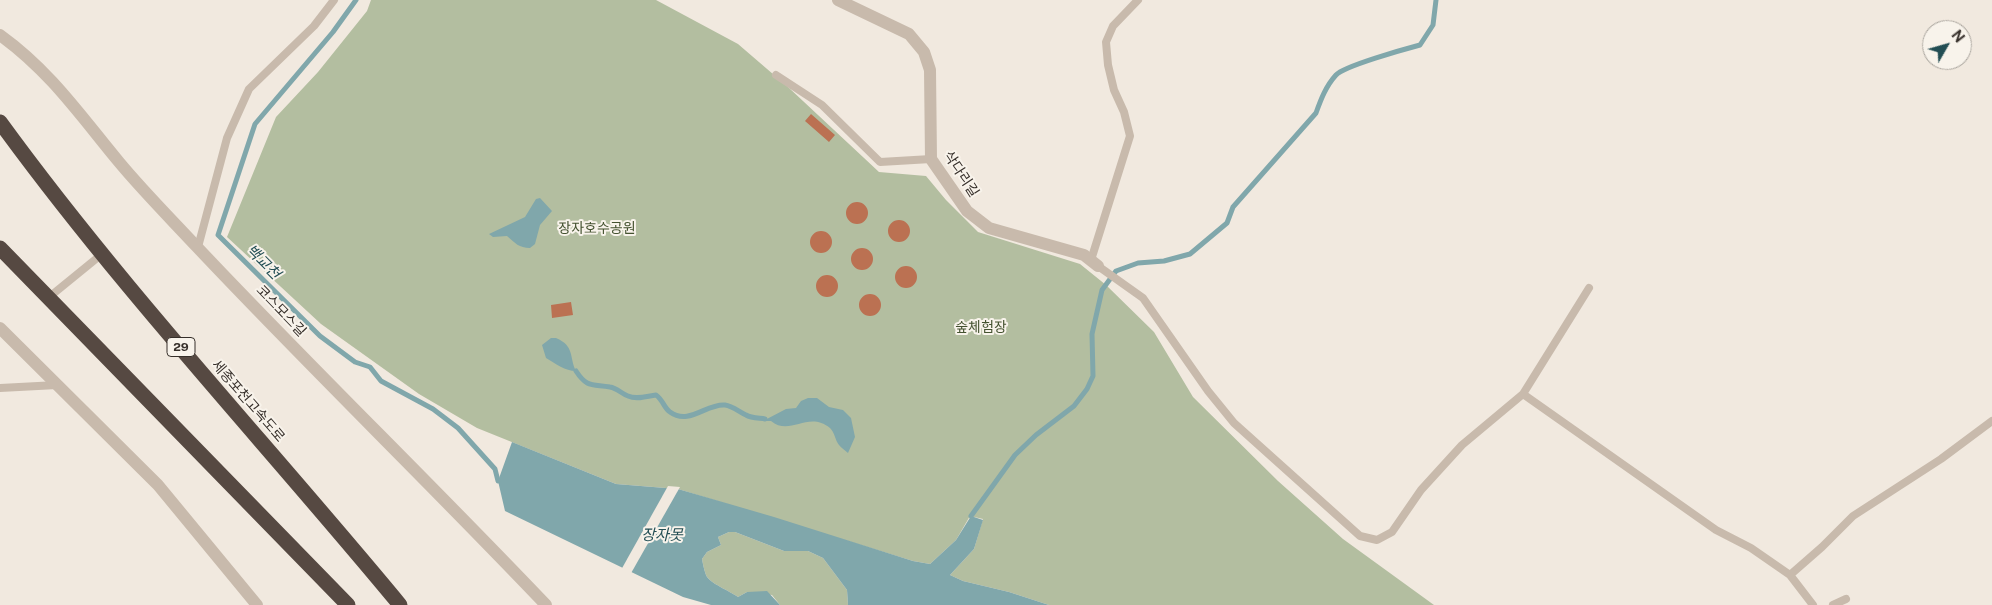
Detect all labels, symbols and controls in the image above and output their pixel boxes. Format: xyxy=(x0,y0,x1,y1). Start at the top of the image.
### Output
north arrow xyxy=(1922,20,1972,70)
text: N xyxy=(1948,27,1968,46)
street label: 삭다리길 xyxy=(940,148,982,200)
park label: 장자호수공원 xyxy=(558,221,636,237)
water label: 백교천 xyxy=(242,241,284,283)
street label: 코스모스길 xyxy=(253,282,309,340)
park label: 숲체험장 xyxy=(955,320,1007,336)
road number: 29 xyxy=(167,338,195,357)
street label: 세종포천고속도로 xyxy=(208,357,288,445)
water label: 장자못 xyxy=(641,526,683,544)

